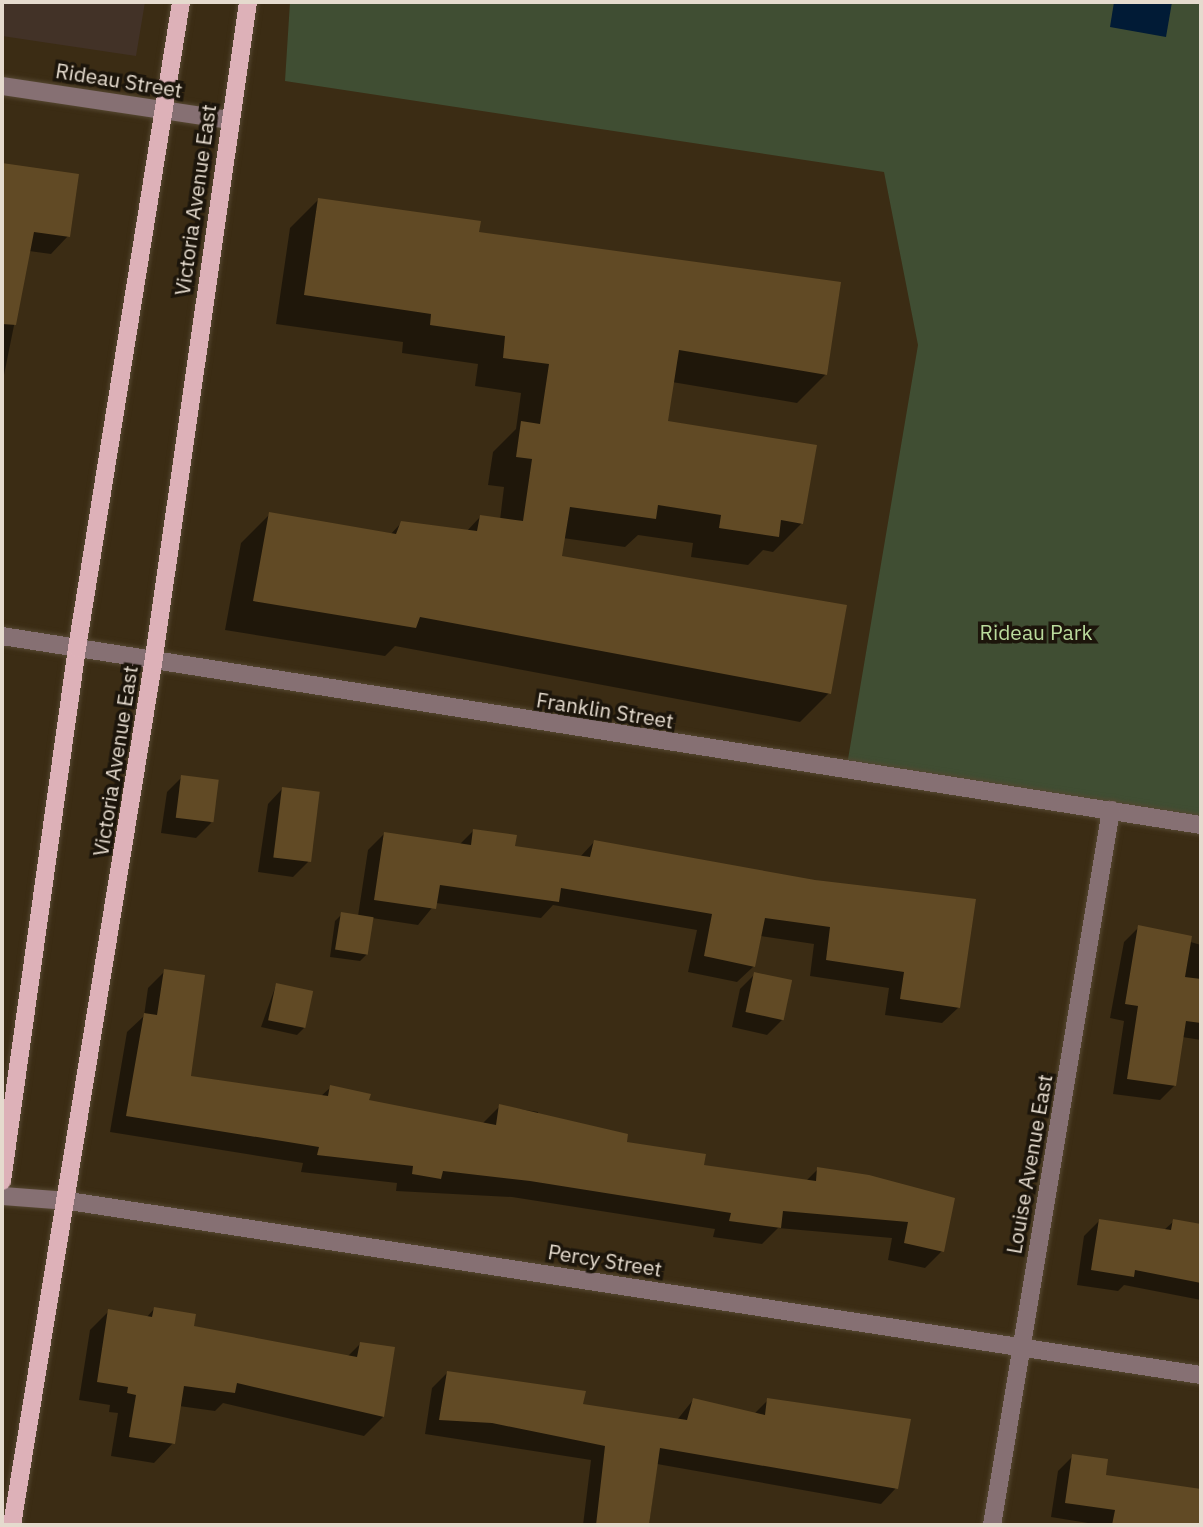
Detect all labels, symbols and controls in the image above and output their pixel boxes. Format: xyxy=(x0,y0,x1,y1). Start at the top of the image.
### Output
street label: Rideau Street xyxy=(54,58,184,102)
street label: Victoria Avenue East xyxy=(169,103,221,297)
park label: Rideau Park xyxy=(979,619,1093,645)
street label: Victoria Avenue East xyxy=(87,664,143,858)
street label: Franklin Street xyxy=(535,687,675,733)
street label: Louise Avenue East xyxy=(1001,1072,1057,1256)
street label: Percy Street xyxy=(546,1239,664,1281)

